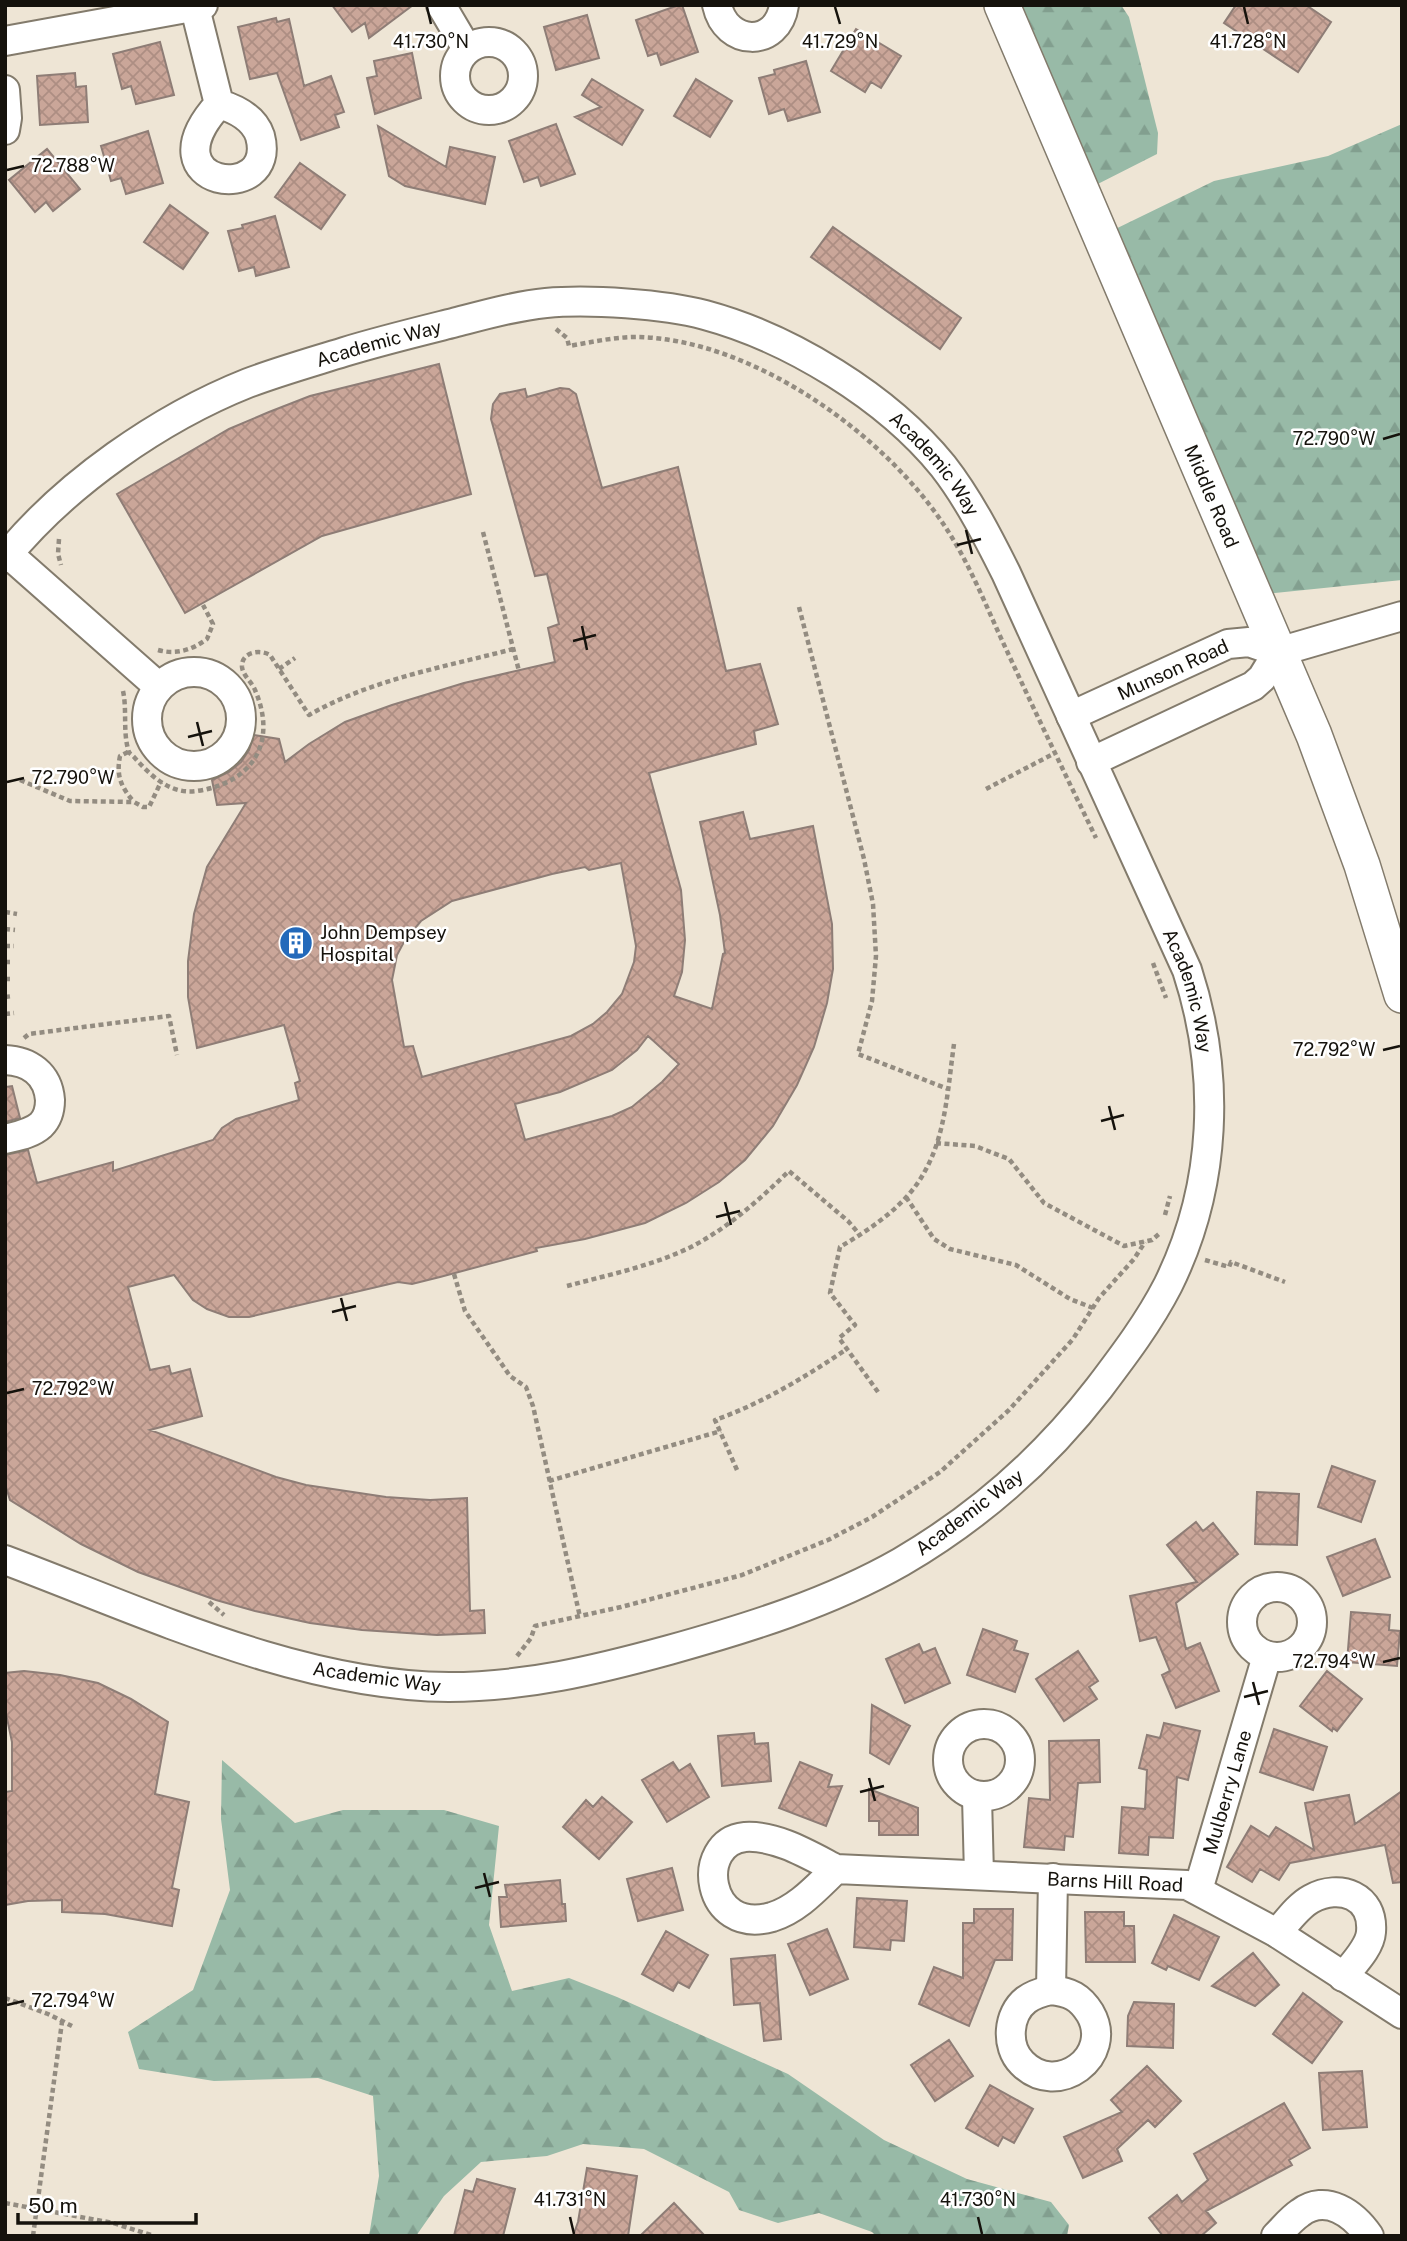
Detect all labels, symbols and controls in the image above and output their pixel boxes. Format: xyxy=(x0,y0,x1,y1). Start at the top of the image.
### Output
text: 41.730°N xyxy=(393,31,469,52)
text: 41.729°N xyxy=(802,31,878,52)
text: 41.728°N xyxy=(1210,31,1287,52)
text: 72.788°W xyxy=(31,155,115,176)
street label: Academic Way xyxy=(313,315,444,371)
street label: Academic Way xyxy=(885,407,984,519)
text: 72.790°W xyxy=(1293,428,1375,449)
street label: Middle Road xyxy=(1180,441,1244,551)
street label: Munson Road xyxy=(1114,634,1232,704)
text: 72.790°W xyxy=(32,767,114,788)
place label: John Dempsey Hospital xyxy=(320,921,447,965)
building icon: John Dempsey Hospital xyxy=(277,924,315,962)
street label: Academic Way xyxy=(1159,925,1217,1054)
text: 72.792°W xyxy=(1293,1039,1375,1060)
text: 72.792°W xyxy=(32,1378,114,1399)
street label: Academic Way xyxy=(911,1464,1027,1560)
text: 72.794°W xyxy=(1292,1651,1376,1672)
street label: Academic Way xyxy=(311,1657,443,1697)
street label: Mulberry Lane xyxy=(1198,1727,1256,1857)
street label: Barns Hill Road xyxy=(1047,1868,1184,1896)
text: 72.794°W xyxy=(31,1990,115,2011)
scale bar xyxy=(18,2182,196,2226)
text: 41.731°N xyxy=(534,2189,606,2210)
text: 41.730°N xyxy=(940,2189,1016,2210)
text: 50 m xyxy=(28,2193,78,2218)

